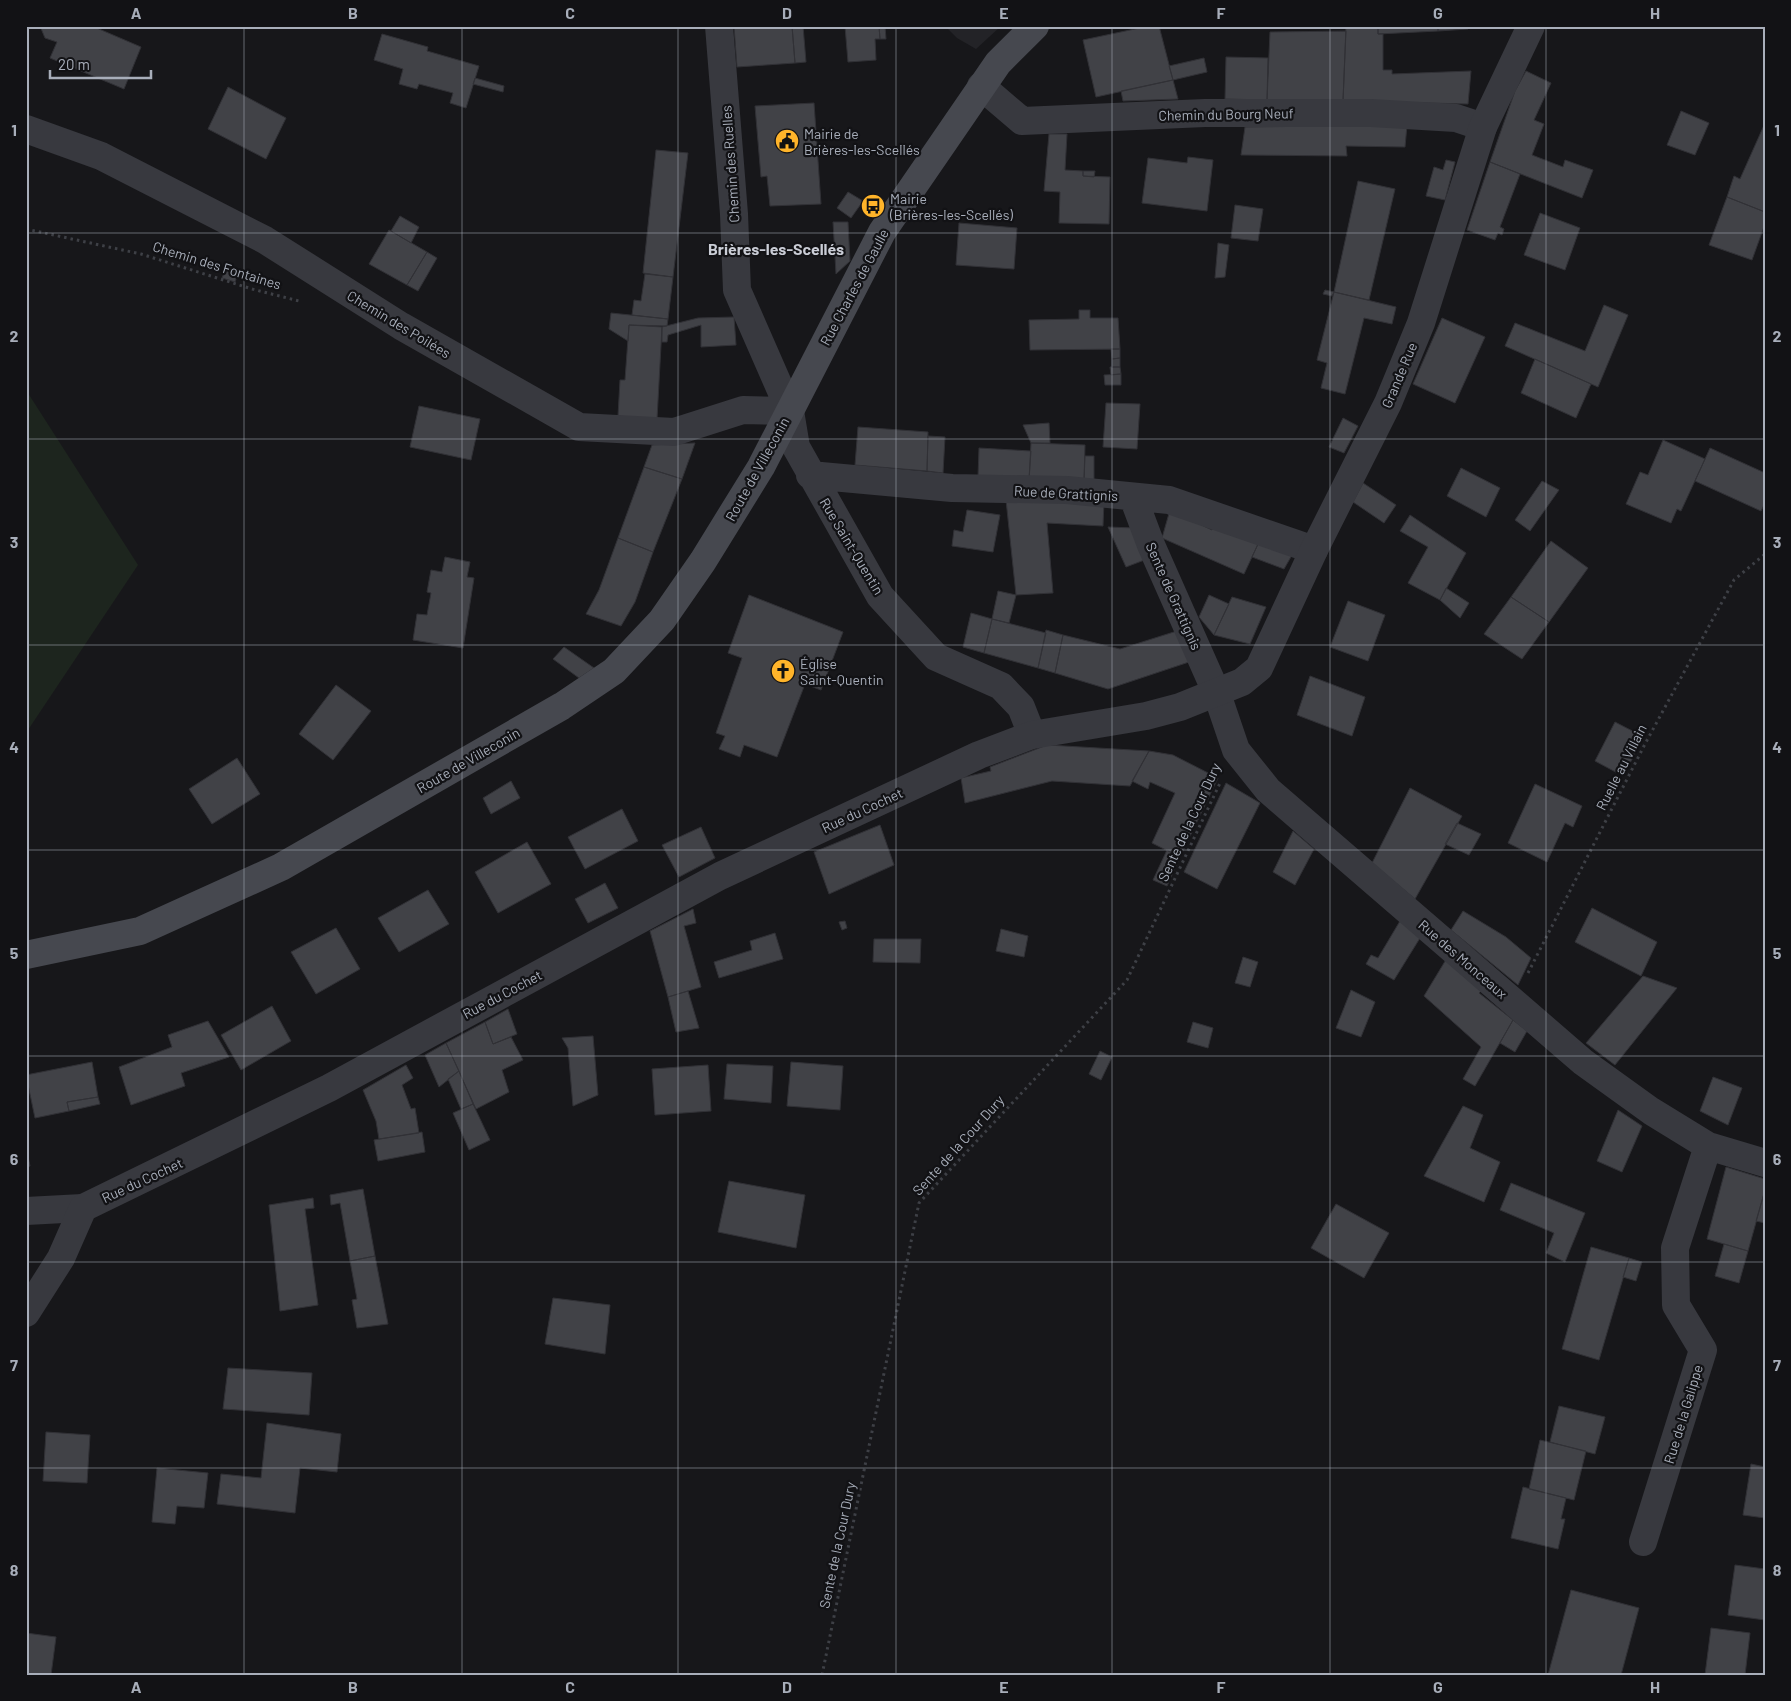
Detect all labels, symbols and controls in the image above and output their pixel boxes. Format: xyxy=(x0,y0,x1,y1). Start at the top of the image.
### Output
text: A xyxy=(131,3,142,22)
text: B xyxy=(348,3,358,22)
text: C xyxy=(565,3,575,22)
text: D xyxy=(782,3,792,22)
text: E xyxy=(999,3,1009,22)
text: F xyxy=(1217,3,1226,22)
text: G xyxy=(1433,3,1443,22)
text: H xyxy=(1650,3,1660,22)
scale bar xyxy=(50,48,151,80)
text: 20 m xyxy=(58,55,90,73)
street label: Chemin du Bourg Neuf xyxy=(1158,104,1294,124)
street label: Chemin des Ruelles xyxy=(717,105,743,223)
text: 1 xyxy=(11,120,17,139)
text: 1 xyxy=(1774,120,1780,139)
place label: Mairie de Brières-les-Scellés xyxy=(804,125,920,158)
public building icon: Mairie de Brières-les-Scellés xyxy=(774,128,800,154)
place label: Mairie (Brières-les-Scellés) xyxy=(889,190,1013,223)
bus stop icon: Mairie (Brières-les-Scellés) xyxy=(860,193,886,219)
street label: Rue Charles de Gaulle xyxy=(816,226,892,348)
street label: Chemin des Fontaines xyxy=(151,237,283,293)
district label: Brières-les-Scellés xyxy=(708,239,844,258)
street label: Chemin des Poilées xyxy=(344,286,454,362)
text: 2 xyxy=(10,326,19,345)
text: 2 xyxy=(1773,326,1782,345)
street label: Grande Rue xyxy=(1378,340,1420,410)
street label: Route de Villeconin xyxy=(721,414,793,524)
street label: Rue de Grattignis xyxy=(1014,482,1119,504)
street label: Rue Saint-Quentin xyxy=(816,494,888,598)
text: 3 xyxy=(10,532,18,551)
text: 3 xyxy=(1773,532,1781,551)
street label: Sente de Grattignis xyxy=(1143,540,1205,653)
place label: Église Saint-Quentin xyxy=(800,655,884,688)
church icon: Église Saint-Quentin xyxy=(770,658,796,684)
street label: Ruelle au Villain xyxy=(1592,721,1650,813)
street label: Route de Villeconin xyxy=(414,724,522,796)
text: 4 xyxy=(9,737,19,756)
text: 4 xyxy=(1772,737,1782,756)
street label: Sente de la Cour Dury xyxy=(1154,760,1224,884)
street label: Rue du Cochet xyxy=(819,784,905,836)
street label: Rue des Monceaux xyxy=(1415,916,1511,1002)
text: 5 xyxy=(10,943,19,962)
text: 5 xyxy=(1773,943,1782,962)
street label: Rue du Cochet xyxy=(459,966,545,1022)
street label: Sente de la Cour Dury xyxy=(909,1091,1008,1199)
text: 6 xyxy=(10,1149,19,1168)
text: 6 xyxy=(1773,1149,1782,1168)
street label: Rue du Cochet xyxy=(99,1154,185,1206)
text: 7 xyxy=(10,1355,18,1374)
text: 7 xyxy=(1773,1355,1781,1374)
street label: Rue de la Galippe xyxy=(1660,1362,1706,1466)
street label: Sente de la Cour Dury xyxy=(815,1480,859,1610)
text: 8 xyxy=(10,1560,19,1579)
text: 8 xyxy=(1773,1560,1782,1579)
text: A xyxy=(131,1677,142,1696)
text: B xyxy=(348,1677,358,1696)
text: C xyxy=(565,1677,575,1696)
text: D xyxy=(782,1677,792,1696)
text: E xyxy=(999,1677,1009,1696)
text: F xyxy=(1217,1677,1226,1696)
text: G xyxy=(1433,1677,1443,1696)
text: H xyxy=(1650,1677,1660,1696)

